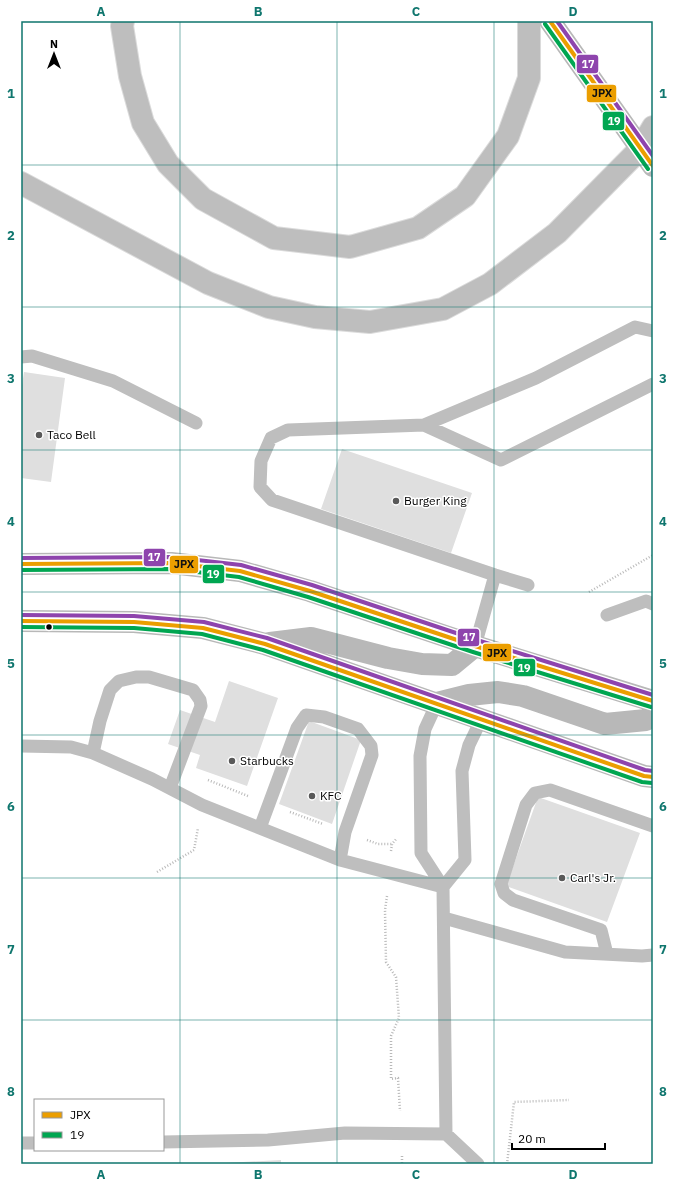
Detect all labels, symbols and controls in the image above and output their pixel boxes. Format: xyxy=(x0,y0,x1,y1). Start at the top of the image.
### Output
text: A xyxy=(97,3,106,20)
text: B xyxy=(254,3,263,20)
text: C xyxy=(412,3,421,20)
text: D xyxy=(568,3,578,20)
north arrow xyxy=(34,34,74,74)
text: N xyxy=(50,37,58,51)
line badge: 17 xyxy=(576,54,599,74)
text: 17 xyxy=(581,57,595,71)
line badge: JPX xyxy=(586,84,617,103)
text: 1 xyxy=(7,85,15,102)
text: 1 xyxy=(659,85,667,102)
text: JPX xyxy=(592,86,613,100)
line badge: 19 xyxy=(602,111,625,131)
text: 19 xyxy=(607,114,621,128)
text: 2 xyxy=(7,227,15,244)
text: 2 xyxy=(659,227,667,244)
text: 3 xyxy=(7,370,15,387)
text: 3 xyxy=(659,370,667,387)
place label: Taco Bell xyxy=(47,427,96,442)
marker: Taco Bell xyxy=(34,430,44,440)
place label: Burger King xyxy=(404,493,467,508)
marker: Burger King xyxy=(391,496,401,506)
text: 4 xyxy=(7,513,15,530)
text: 4 xyxy=(659,513,667,530)
line badge: 17 xyxy=(143,548,166,567)
text: 17 xyxy=(147,550,161,564)
line badge: JPX xyxy=(169,555,199,574)
text: JPX xyxy=(174,557,195,571)
line badge: 19 xyxy=(202,564,225,584)
text: 19 xyxy=(206,567,220,581)
unlabelled marker xyxy=(44,622,54,632)
line badge: 17 xyxy=(457,628,480,647)
text: 17 xyxy=(462,630,476,644)
line badge: JPX xyxy=(482,643,512,662)
text: JPX xyxy=(487,646,508,660)
text: 5 xyxy=(7,655,15,672)
text: 5 xyxy=(659,655,667,672)
line badge: 19 xyxy=(513,658,536,677)
text: 19 xyxy=(517,661,531,675)
place label: Starbucks xyxy=(240,753,294,768)
marker: Starbucks xyxy=(227,756,237,766)
place label: KFC xyxy=(320,788,342,803)
marker: KFC xyxy=(307,791,317,801)
text: 6 xyxy=(7,798,15,815)
text: 6 xyxy=(659,798,667,815)
place label: Carl's Jr. xyxy=(570,870,616,885)
marker: Carl's Jr. xyxy=(557,873,567,883)
text: 7 xyxy=(7,941,15,958)
text: 7 xyxy=(659,941,667,958)
text: 8 xyxy=(7,1083,15,1100)
text: 8 xyxy=(659,1083,667,1100)
legend xyxy=(34,1099,164,1151)
text: JPX xyxy=(70,1107,91,1122)
scale bar xyxy=(512,1125,605,1151)
text: 19 xyxy=(70,1127,84,1142)
text: 20 m xyxy=(518,1131,546,1146)
text: A xyxy=(97,1166,106,1183)
text: B xyxy=(254,1166,263,1183)
text: C xyxy=(412,1166,421,1183)
text: D xyxy=(568,1166,578,1183)

